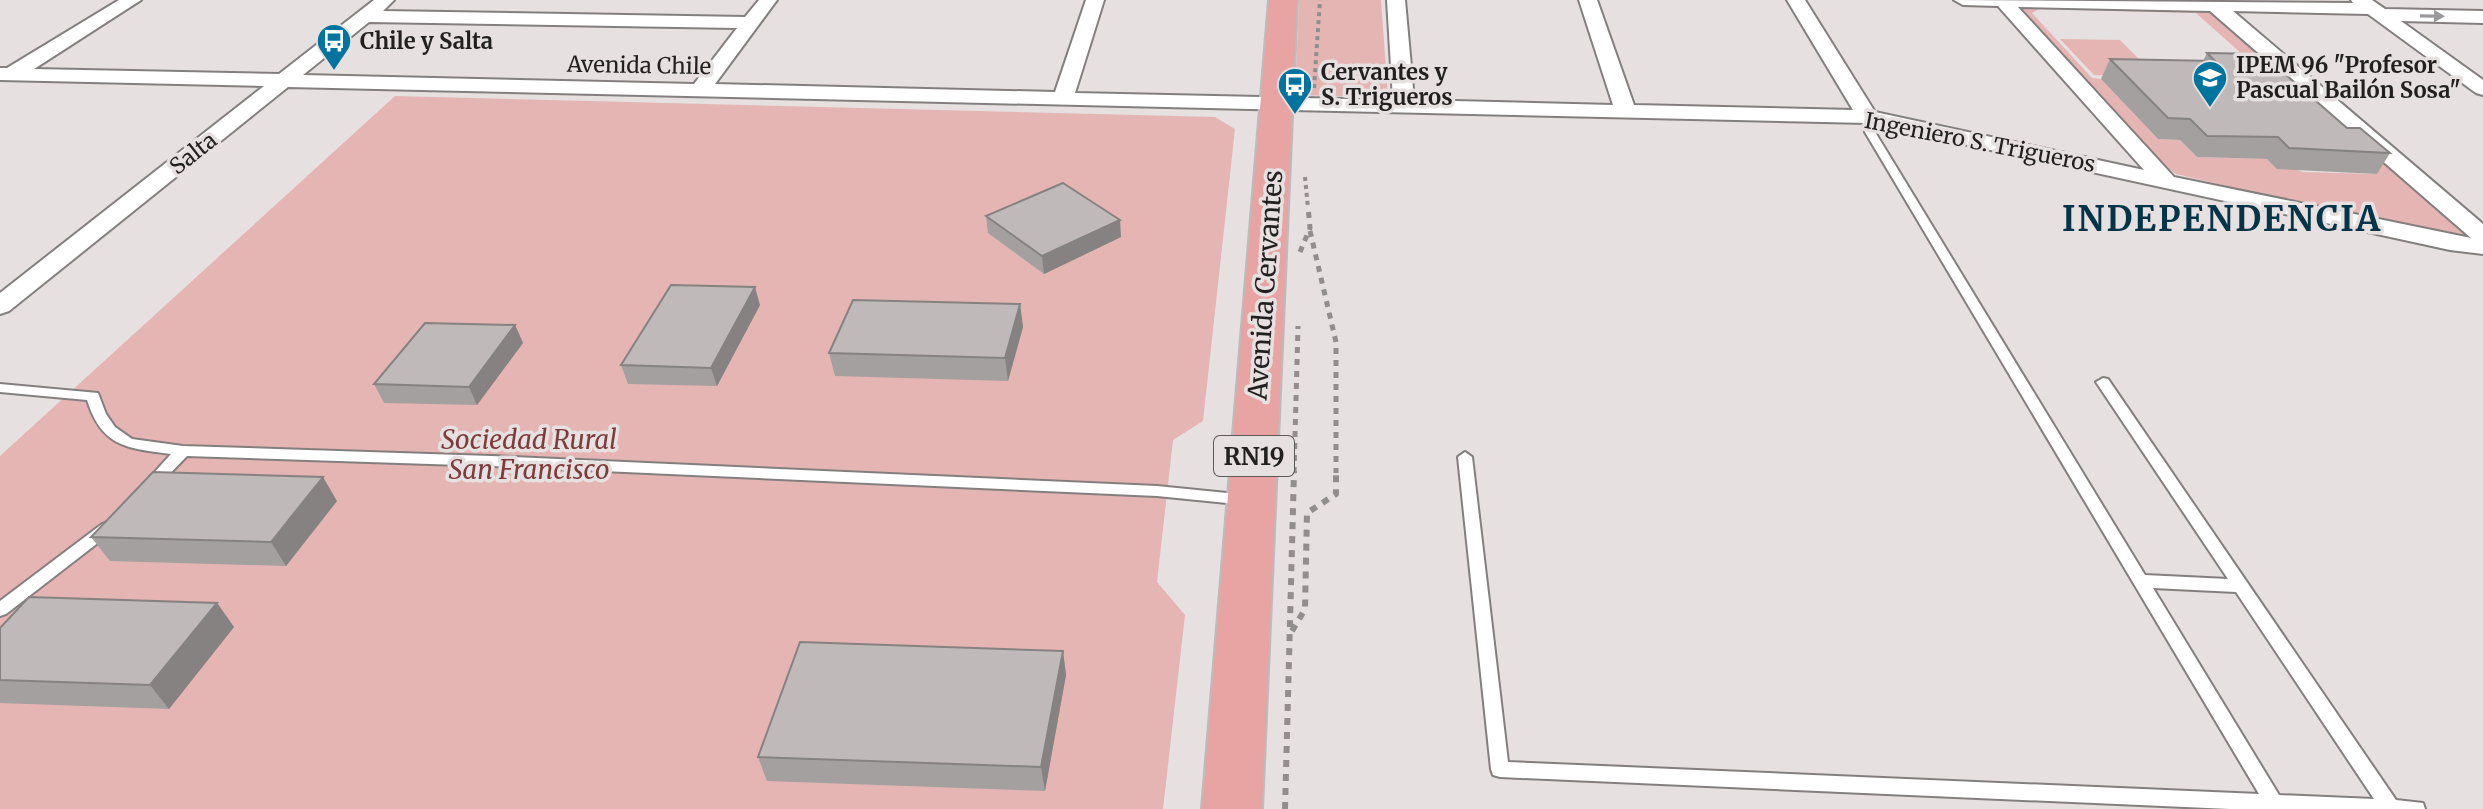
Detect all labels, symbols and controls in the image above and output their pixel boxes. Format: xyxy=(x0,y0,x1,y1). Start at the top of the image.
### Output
one-way arrow xyxy=(2420,10,2445,23)
bus stop icon: Chile y Salta xyxy=(315,22,353,72)
place label: Chile y Salta xyxy=(360,27,493,55)
street label: Avenida Chile xyxy=(566,50,711,80)
place label: IPEM 96 "Profesor Pascual Bailón Sosa" xyxy=(2236,51,2461,104)
place label: Cervantes y S. Trigueros xyxy=(1321,58,1453,111)
school or university icon: IPEM 96 "Profesor Pascual Bailón Sosa" xyxy=(2191,59,2229,109)
bus stop icon: Cervantes y S. Trigueros xyxy=(1276,66,1314,116)
street label: Ingeniero S. Trigueros xyxy=(1862,106,2098,178)
street label: Salta xyxy=(164,126,222,180)
street label: Avenida Cervantes xyxy=(1240,169,1289,402)
district label: INDEPENDENCIA xyxy=(2062,198,2382,240)
park label: Sociedad Rural San Francisco xyxy=(441,423,617,486)
road number: RN19 xyxy=(1214,436,1294,476)

